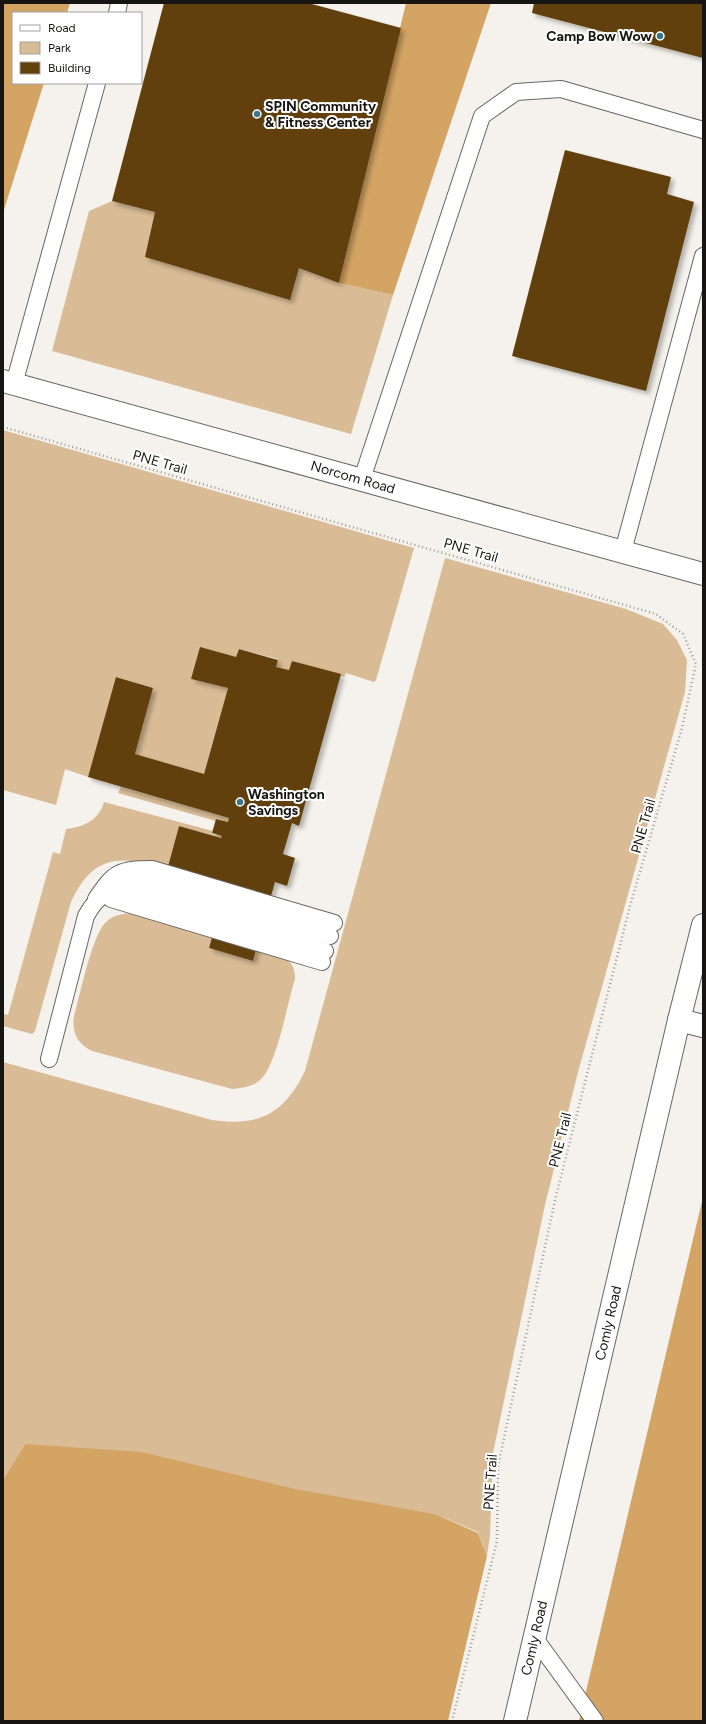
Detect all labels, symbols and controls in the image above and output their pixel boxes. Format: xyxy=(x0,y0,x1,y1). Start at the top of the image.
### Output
legend xyxy=(12,12,142,84)
text: Road xyxy=(48,21,76,35)
place label: Camp Bow Wow xyxy=(546,28,652,45)
marker: Camp Bow Wow xyxy=(655,31,665,41)
text: Park xyxy=(48,41,71,55)
text: Building xyxy=(48,61,91,75)
place label: SPIN Community & Fitness Center xyxy=(265,98,377,131)
marker: SPIN Community & Fitness Center xyxy=(252,109,262,119)
street label: PNE Trail xyxy=(131,447,189,478)
street label: Norcom Road xyxy=(309,457,397,498)
street label: PNE Trail xyxy=(442,535,500,566)
place label: Washington Savings xyxy=(248,786,325,819)
marker: Washington Savings xyxy=(235,797,245,807)
street label: PNE Trail xyxy=(628,797,659,855)
street label: PNE Trail xyxy=(545,1111,576,1169)
street label: Comly Road xyxy=(592,1284,625,1362)
street label: PNE Trail xyxy=(480,1454,501,1511)
street label: Comly Road xyxy=(518,1599,551,1677)

